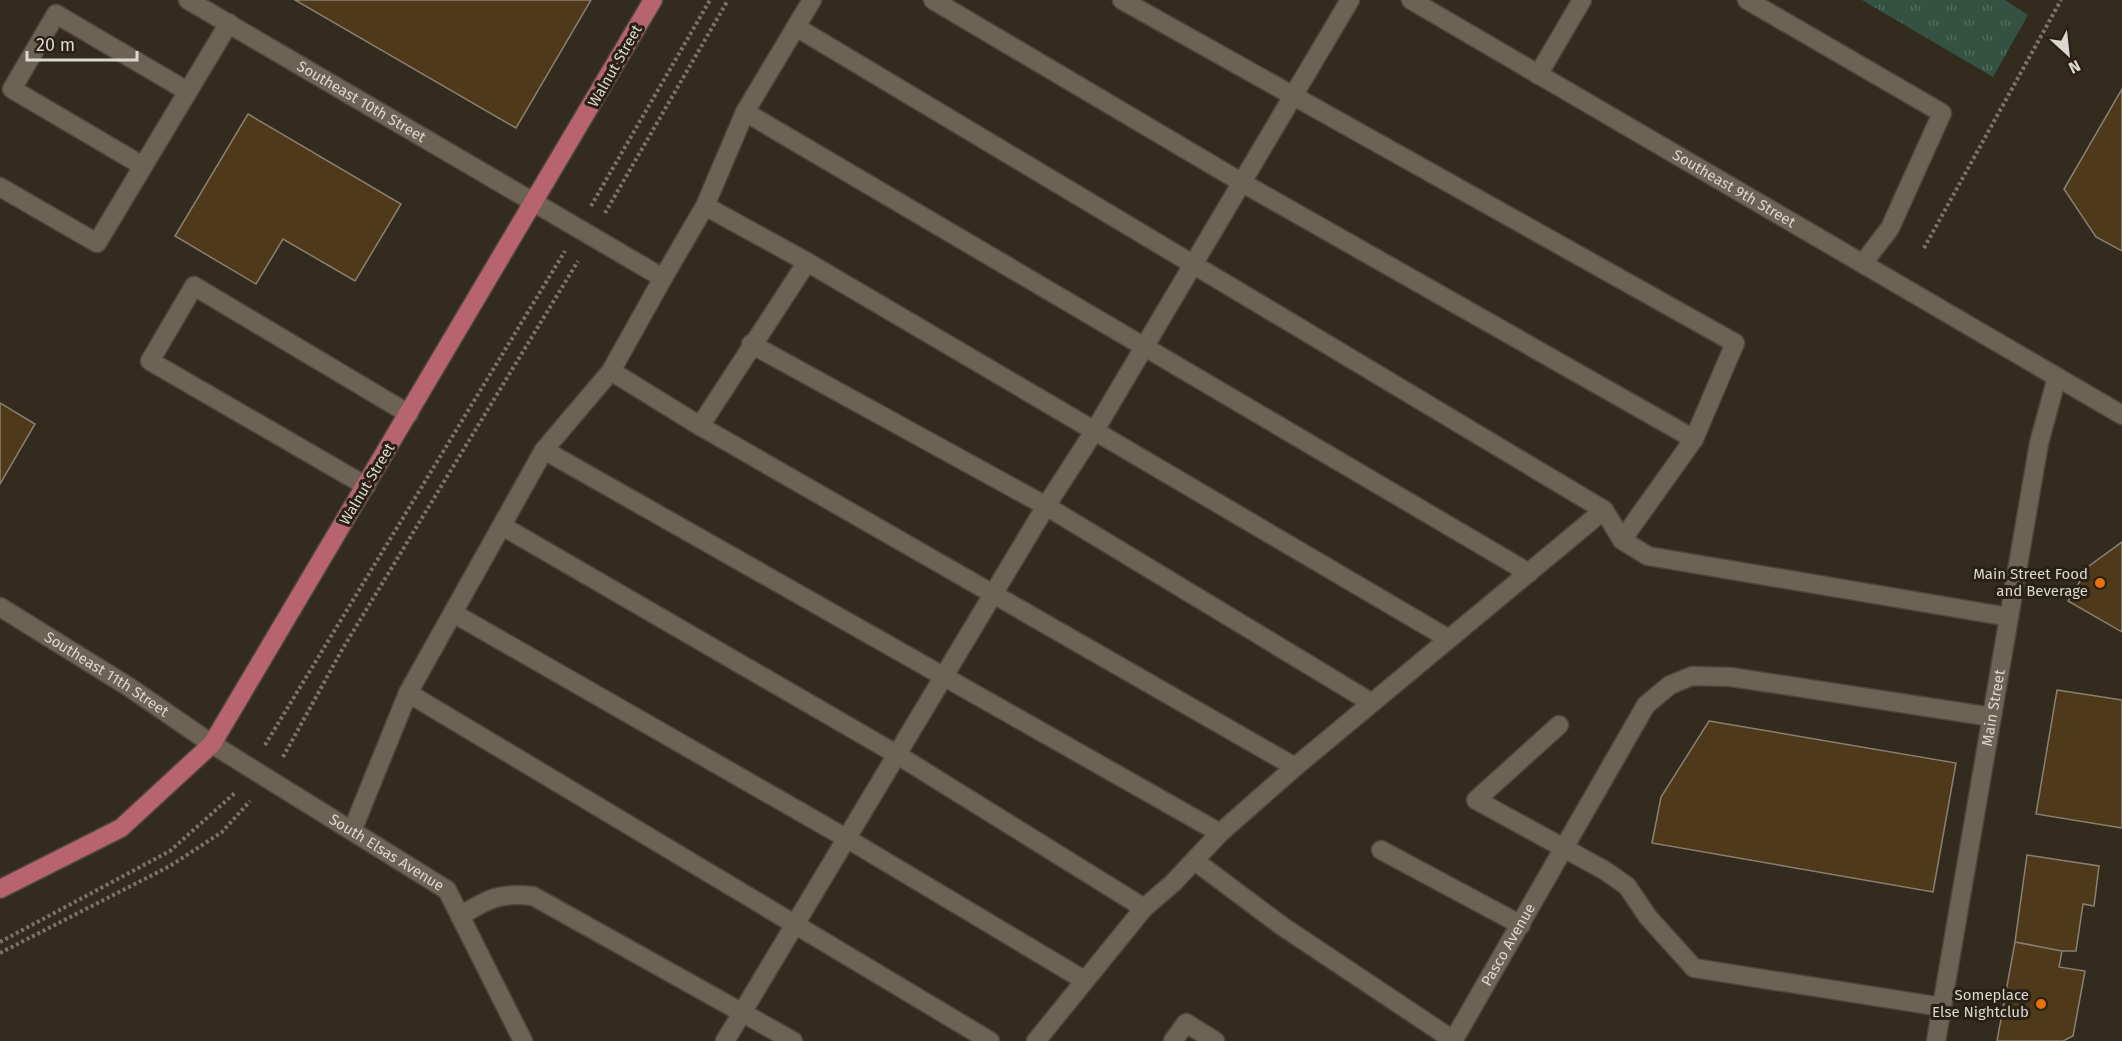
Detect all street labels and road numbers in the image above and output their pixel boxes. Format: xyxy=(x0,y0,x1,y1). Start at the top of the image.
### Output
street label: Walnut Street xyxy=(584,21,646,110)
street label: Southeast 10th Street xyxy=(294,57,430,147)
street label: Southeast 9th Street xyxy=(1669,146,1799,232)
street label: Walnut Street xyxy=(336,439,399,528)
street label: Southeast 11th Street xyxy=(41,628,173,721)
street label: Main Street xyxy=(1978,668,2009,748)
street label: South Elsas Avenue xyxy=(326,810,447,895)
street label: Pasco Avenue xyxy=(1477,900,1539,989)

